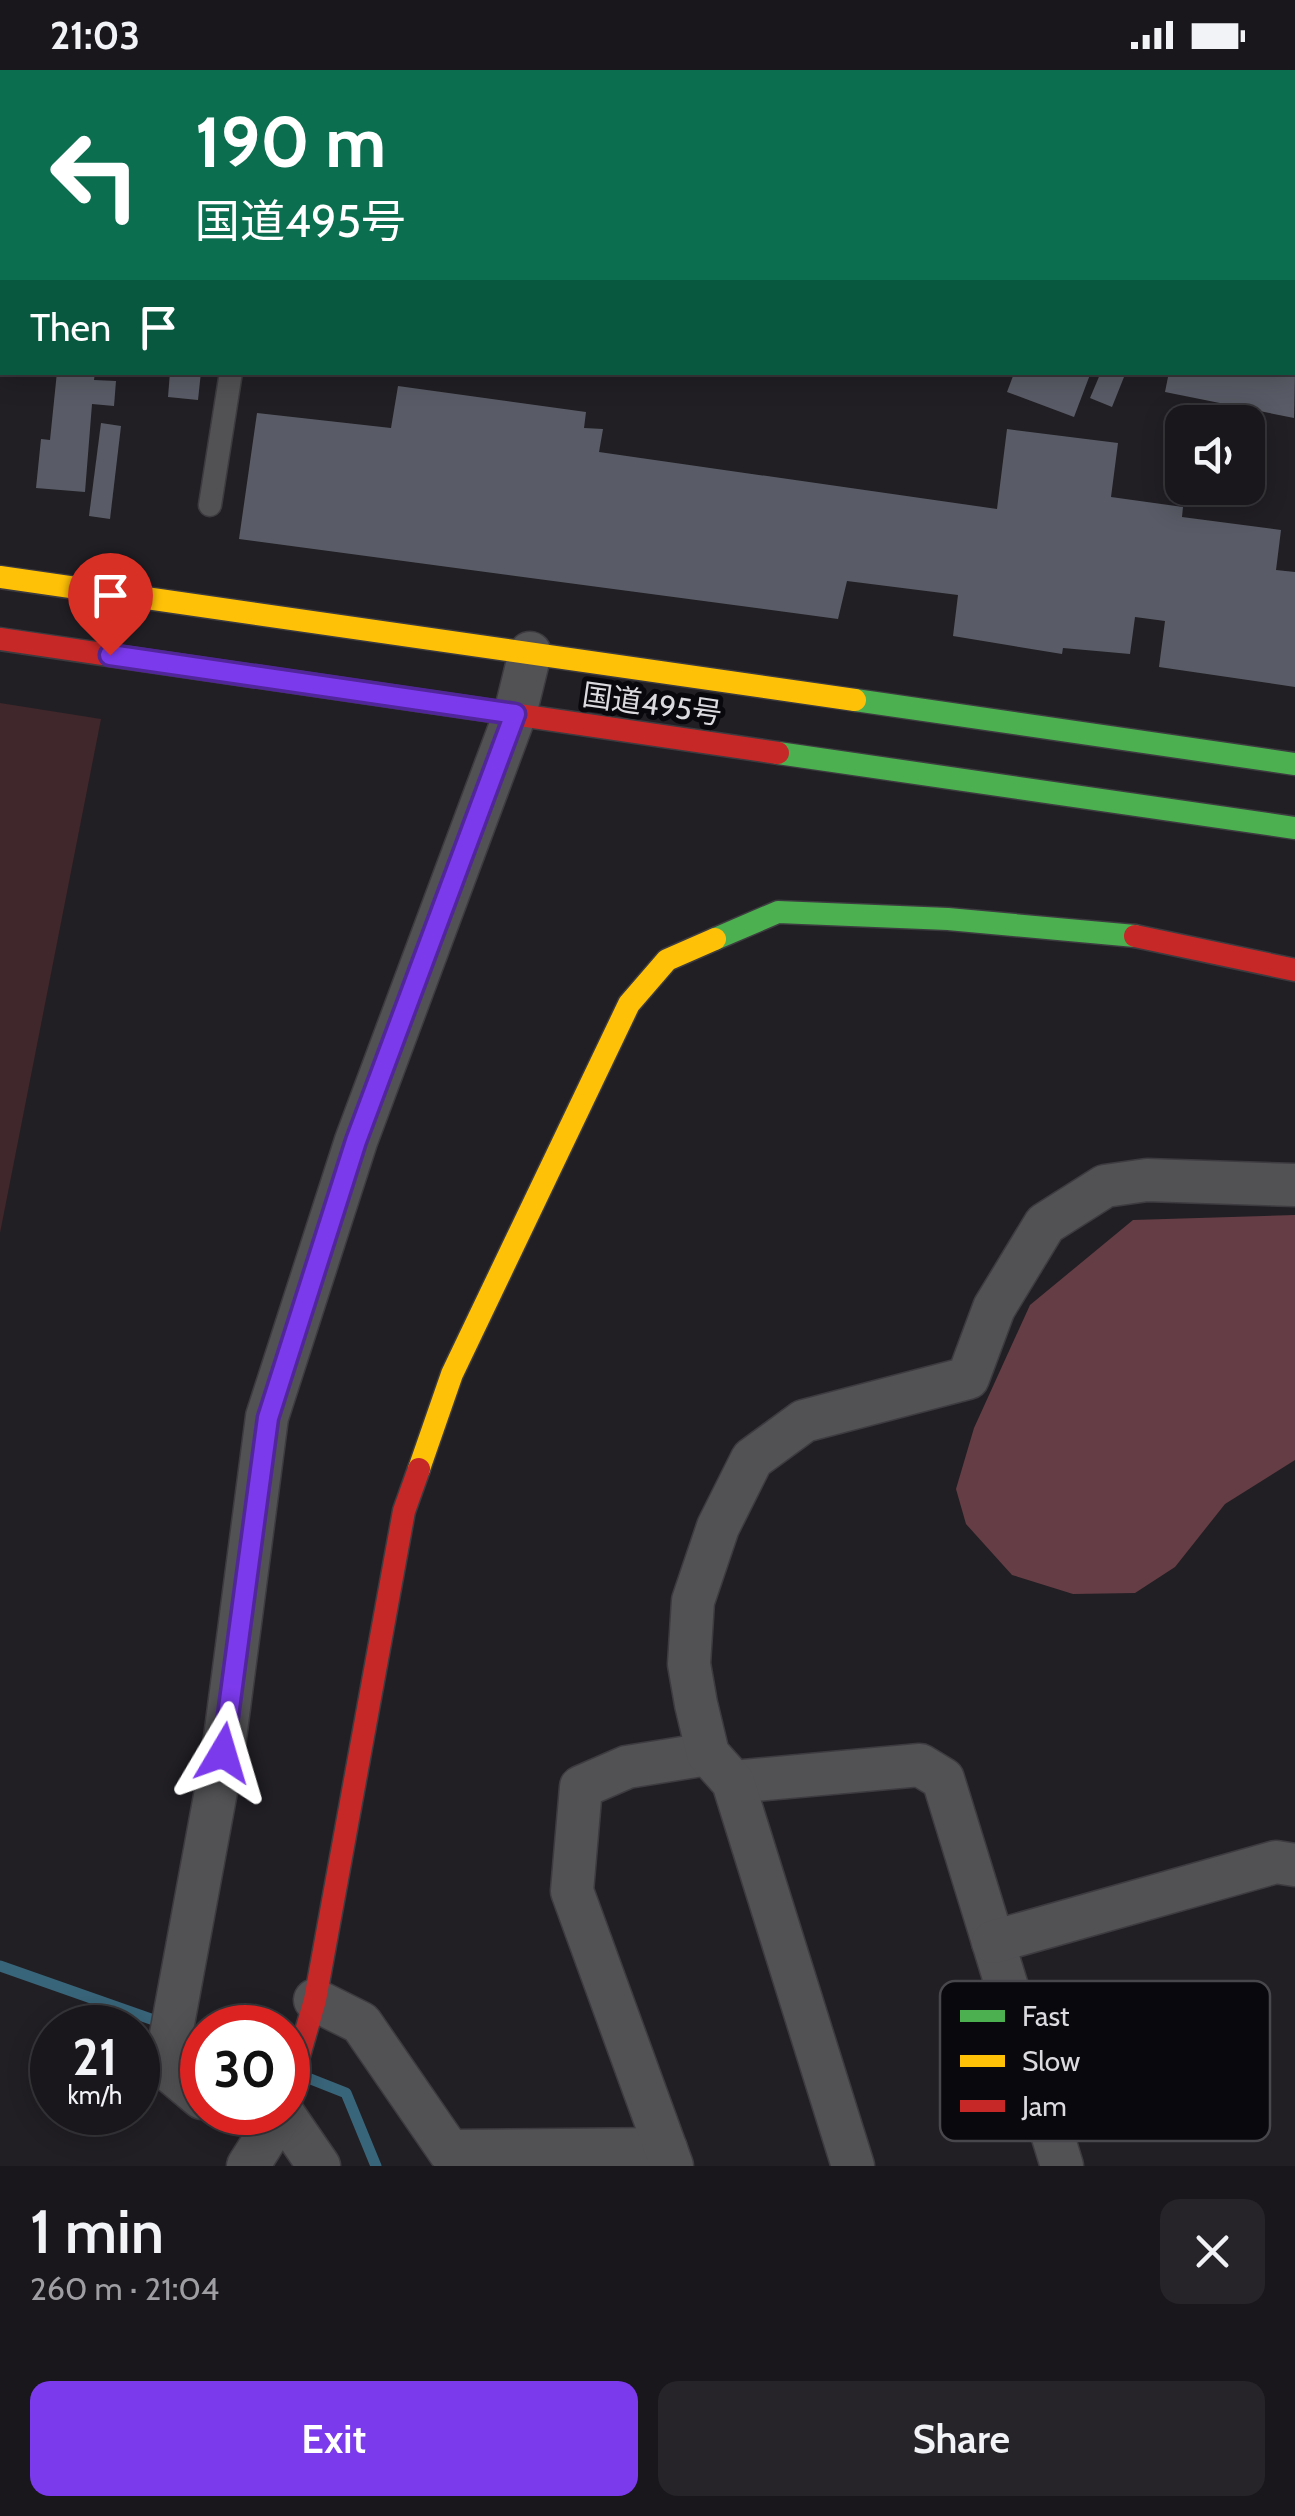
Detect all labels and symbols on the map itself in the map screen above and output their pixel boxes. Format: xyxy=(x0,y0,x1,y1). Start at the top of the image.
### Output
pin xyxy=(68,553,153,656)
street label: 国道495号 xyxy=(580,676,724,732)
position arrow xyxy=(171,1701,275,1805)
legend xyxy=(940,1981,1270,2141)
text: Fast xyxy=(1022,1999,1070,2033)
speed limit sign: 30 xyxy=(180,2005,310,2135)
text: Slow xyxy=(1022,2044,1080,2078)
text: Jam xyxy=(1021,2089,1067,2123)

